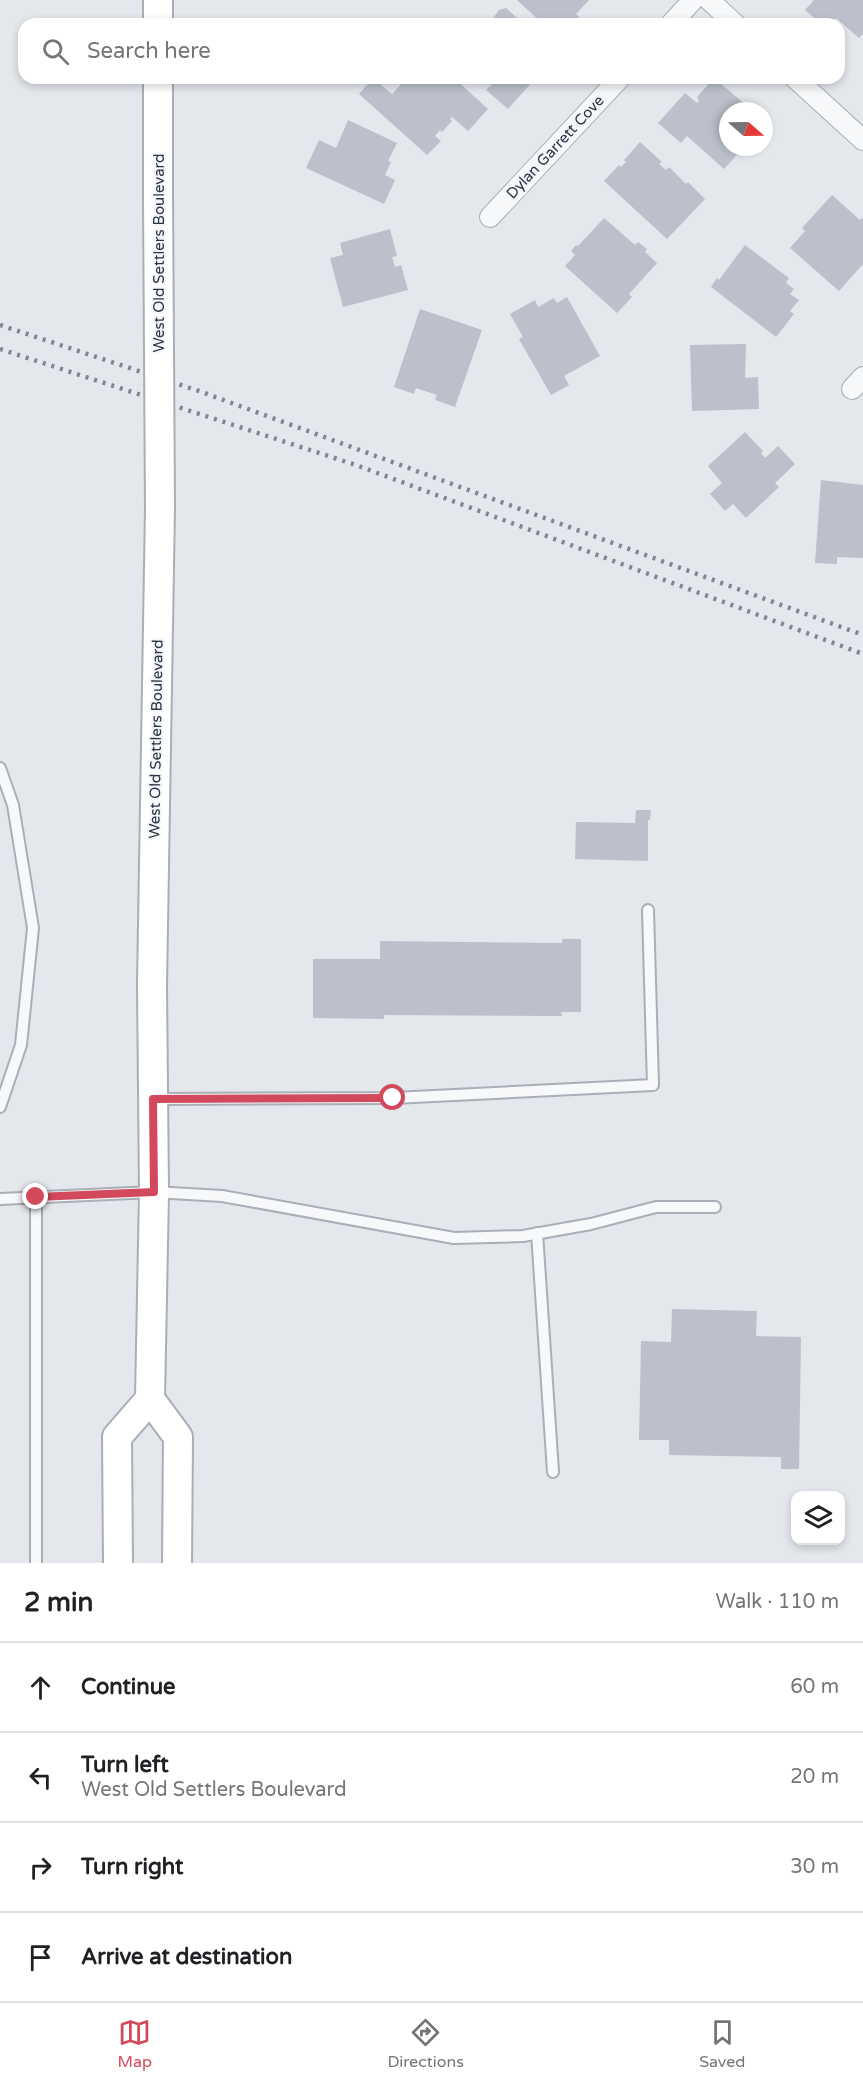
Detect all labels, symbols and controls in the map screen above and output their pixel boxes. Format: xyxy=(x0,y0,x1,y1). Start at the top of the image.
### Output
search box xyxy=(18,18,845,84)
icon: search xyxy=(39,35,72,68)
text: Search here xyxy=(87,38,211,64)
street label: Dylan Garrett Cove xyxy=(502,92,608,202)
north arrow xyxy=(719,102,773,156)
street label: West Old Settlers Boulevard xyxy=(150,153,168,353)
street label: West Old Settlers Boulevard xyxy=(145,639,167,839)
route start xyxy=(379,1084,405,1110)
route end xyxy=(22,1183,48,1209)
map controls xyxy=(791,1491,845,1545)
button: layers xyxy=(791,1491,845,1545)
text: 2 min xyxy=(24,1587,93,1618)
text: Walk · 110 m xyxy=(716,1590,839,1614)
icon: ahead xyxy=(24,1671,57,1704)
text: Continue xyxy=(81,1674,176,1700)
text: 60 m xyxy=(790,1675,839,1699)
text: Turn left xyxy=(81,1752,169,1778)
icon: left xyxy=(24,1761,57,1794)
text: 20 m xyxy=(790,1765,839,1789)
text: West Old Settlers Boulevard xyxy=(81,1778,347,1802)
icon: right xyxy=(24,1851,57,1884)
text: Turn right xyxy=(81,1854,183,1880)
text: 30 m xyxy=(790,1855,839,1879)
icon: arrive xyxy=(24,1941,57,1974)
text: Arrive at destination xyxy=(81,1944,292,1970)
tab: Map xyxy=(118,2016,152,2072)
tab: Directions xyxy=(387,2016,464,2072)
tab: Saved xyxy=(699,2016,745,2072)

